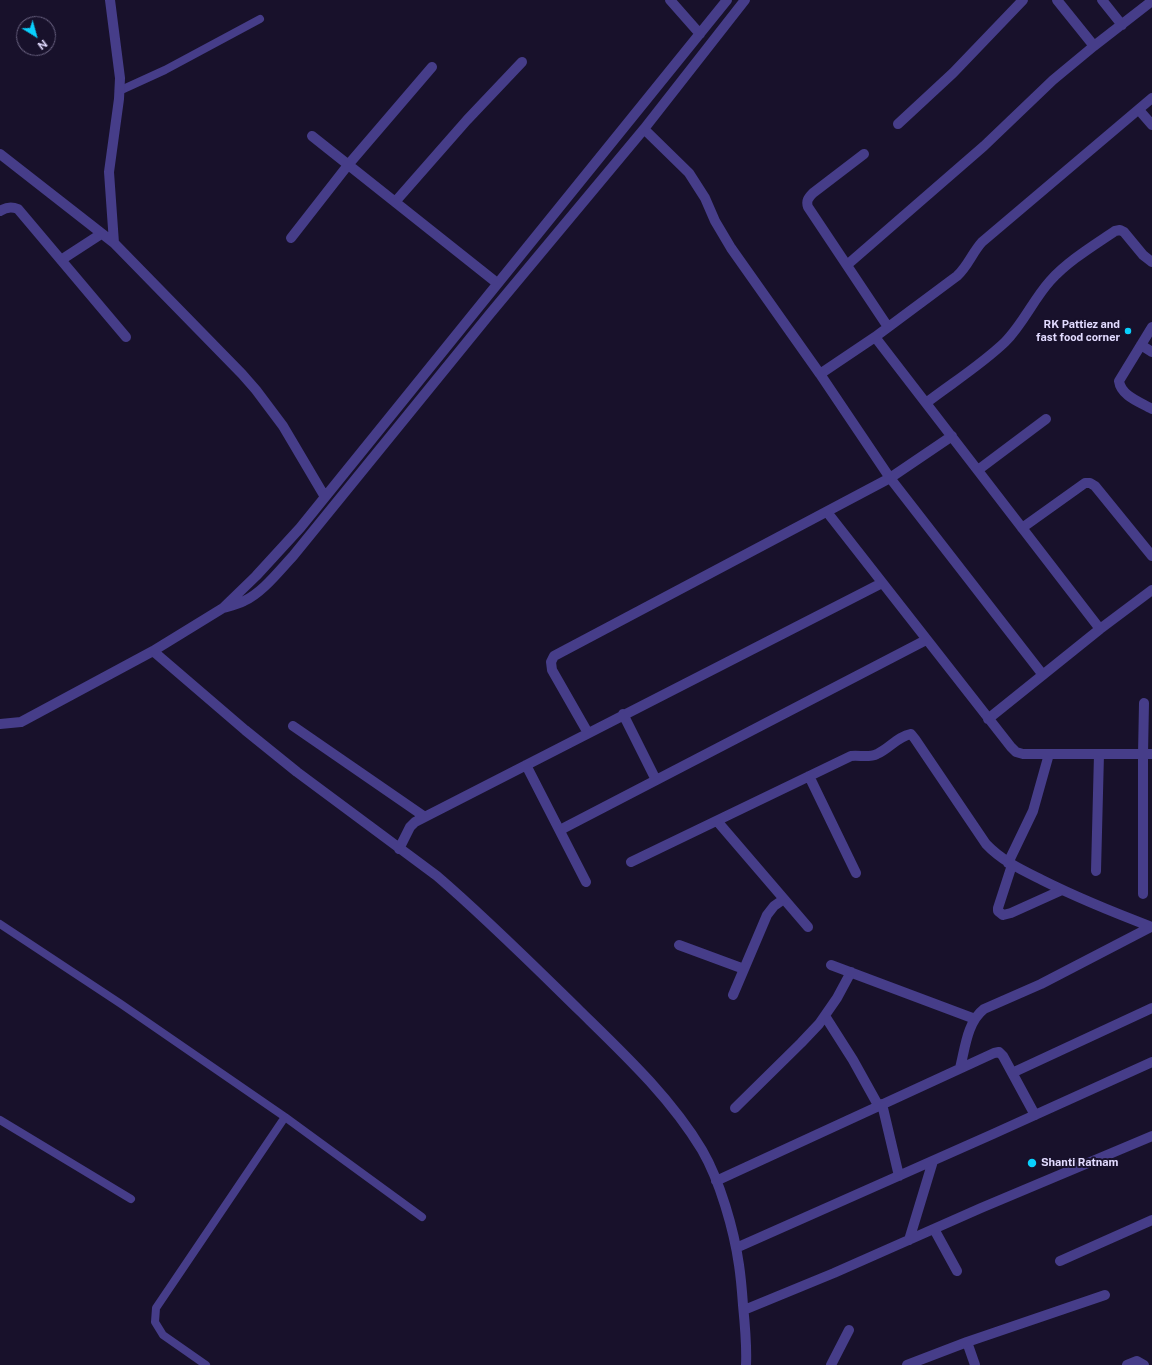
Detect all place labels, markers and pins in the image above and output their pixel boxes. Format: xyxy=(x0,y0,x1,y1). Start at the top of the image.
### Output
place label: RK Pattiez and fast food corner xyxy=(1036,318,1120,344)
marker: RK Pattiez and fast food corner xyxy=(1123,326,1133,336)
place label: Shanti Ratnam xyxy=(1041,1156,1118,1170)
marker: Shanti Ratnam xyxy=(1026,1157,1038,1169)

